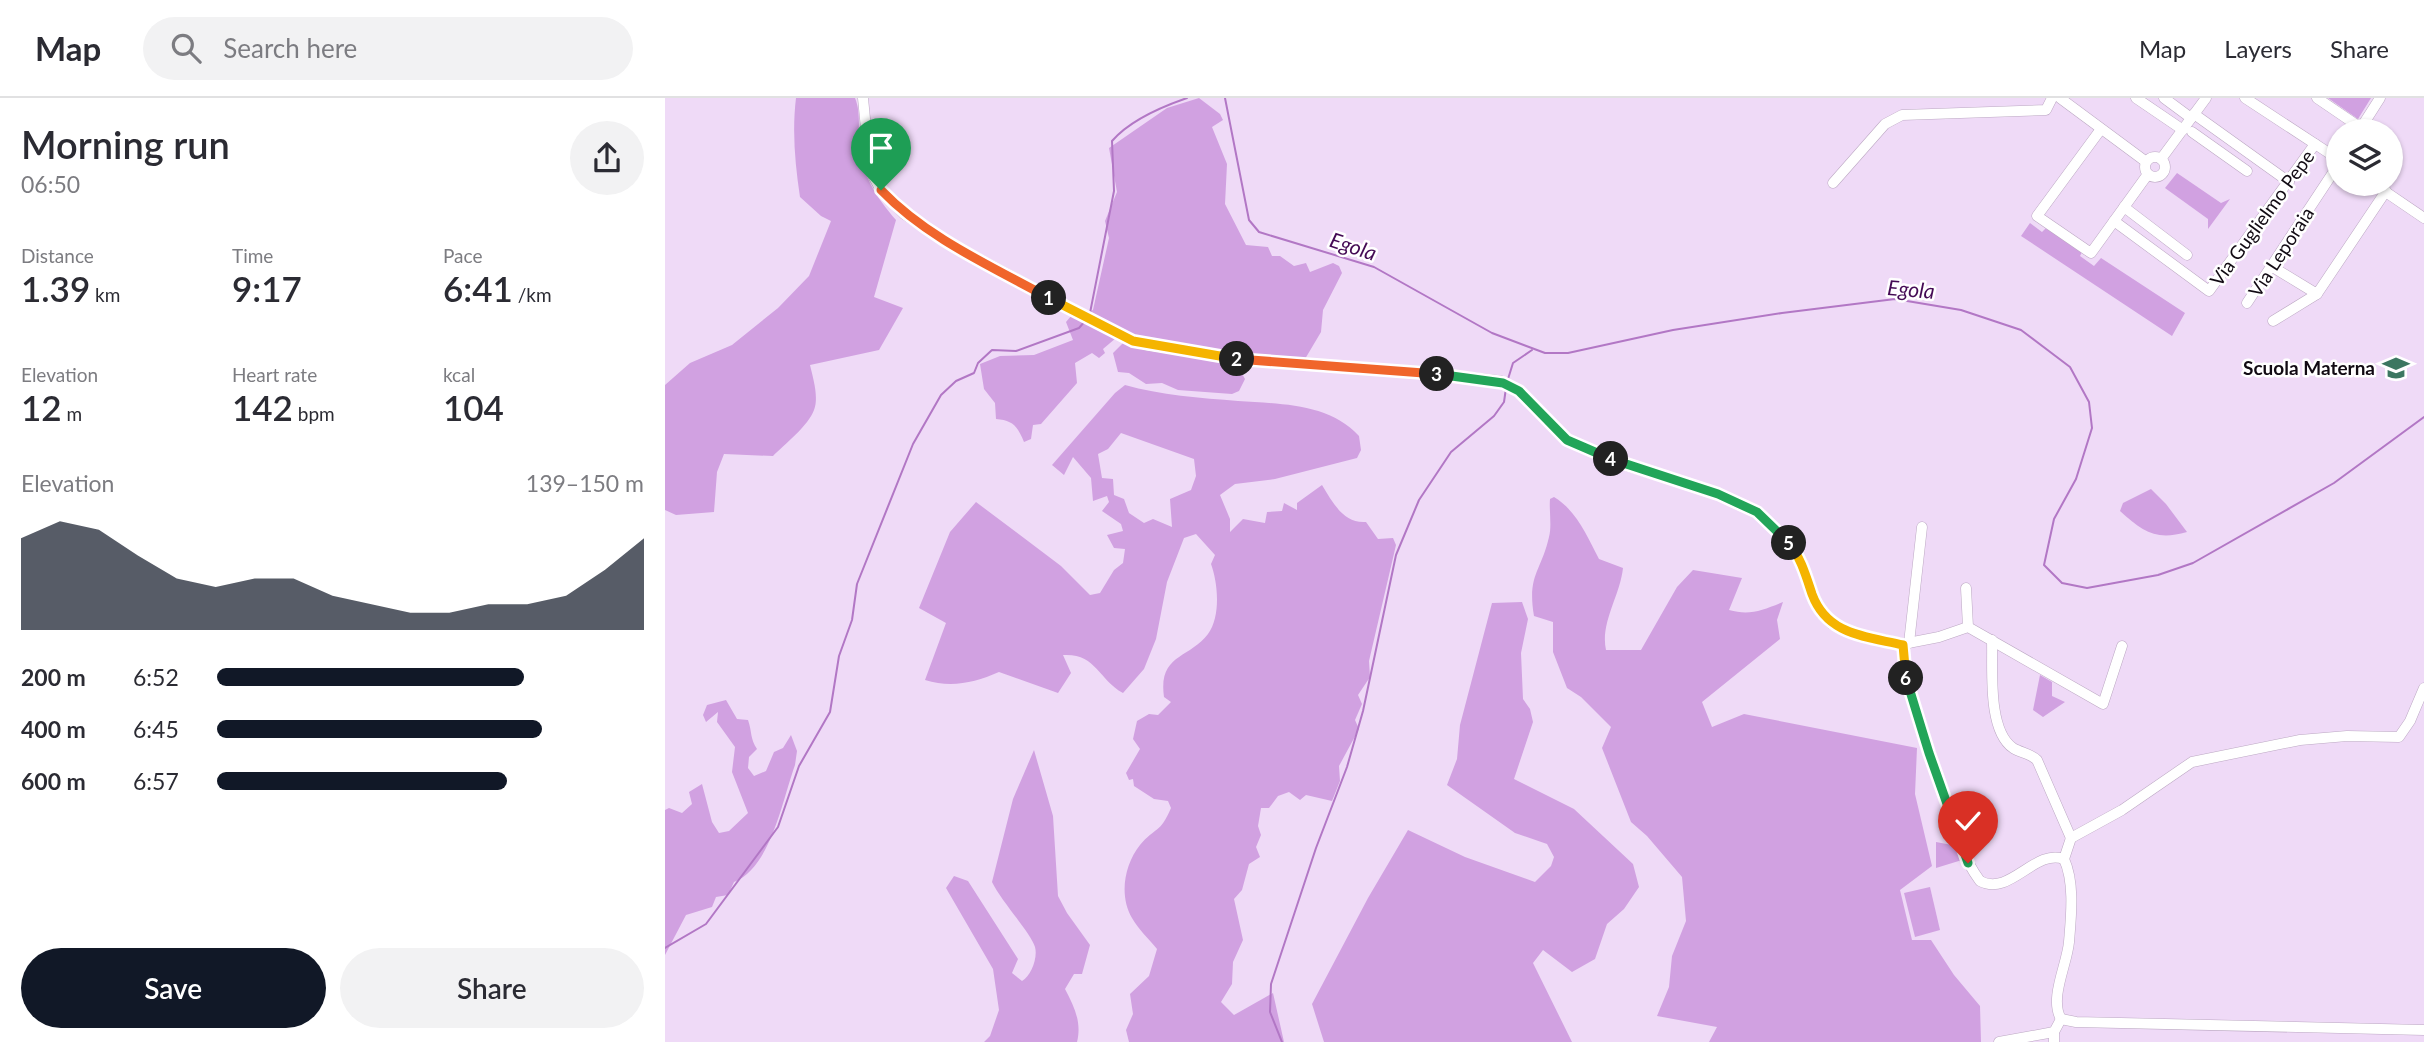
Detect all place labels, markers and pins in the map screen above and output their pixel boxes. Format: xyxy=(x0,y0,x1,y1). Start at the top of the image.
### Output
pin xyxy=(851,118,911,190)
pin: 1 xyxy=(1031,280,1067,316)
pin: 2 xyxy=(1219,342,1255,376)
school or university icon: Scuola Materna xyxy=(2381,353,2411,383)
pin: 3 xyxy=(1419,356,1455,392)
place label: Scuola Materna xyxy=(2243,356,2375,379)
pin: 4 xyxy=(1593,442,1629,476)
pin: 5 xyxy=(1771,526,1807,560)
pin: 6 xyxy=(1889,660,1923,696)
pin xyxy=(1938,791,1998,863)

